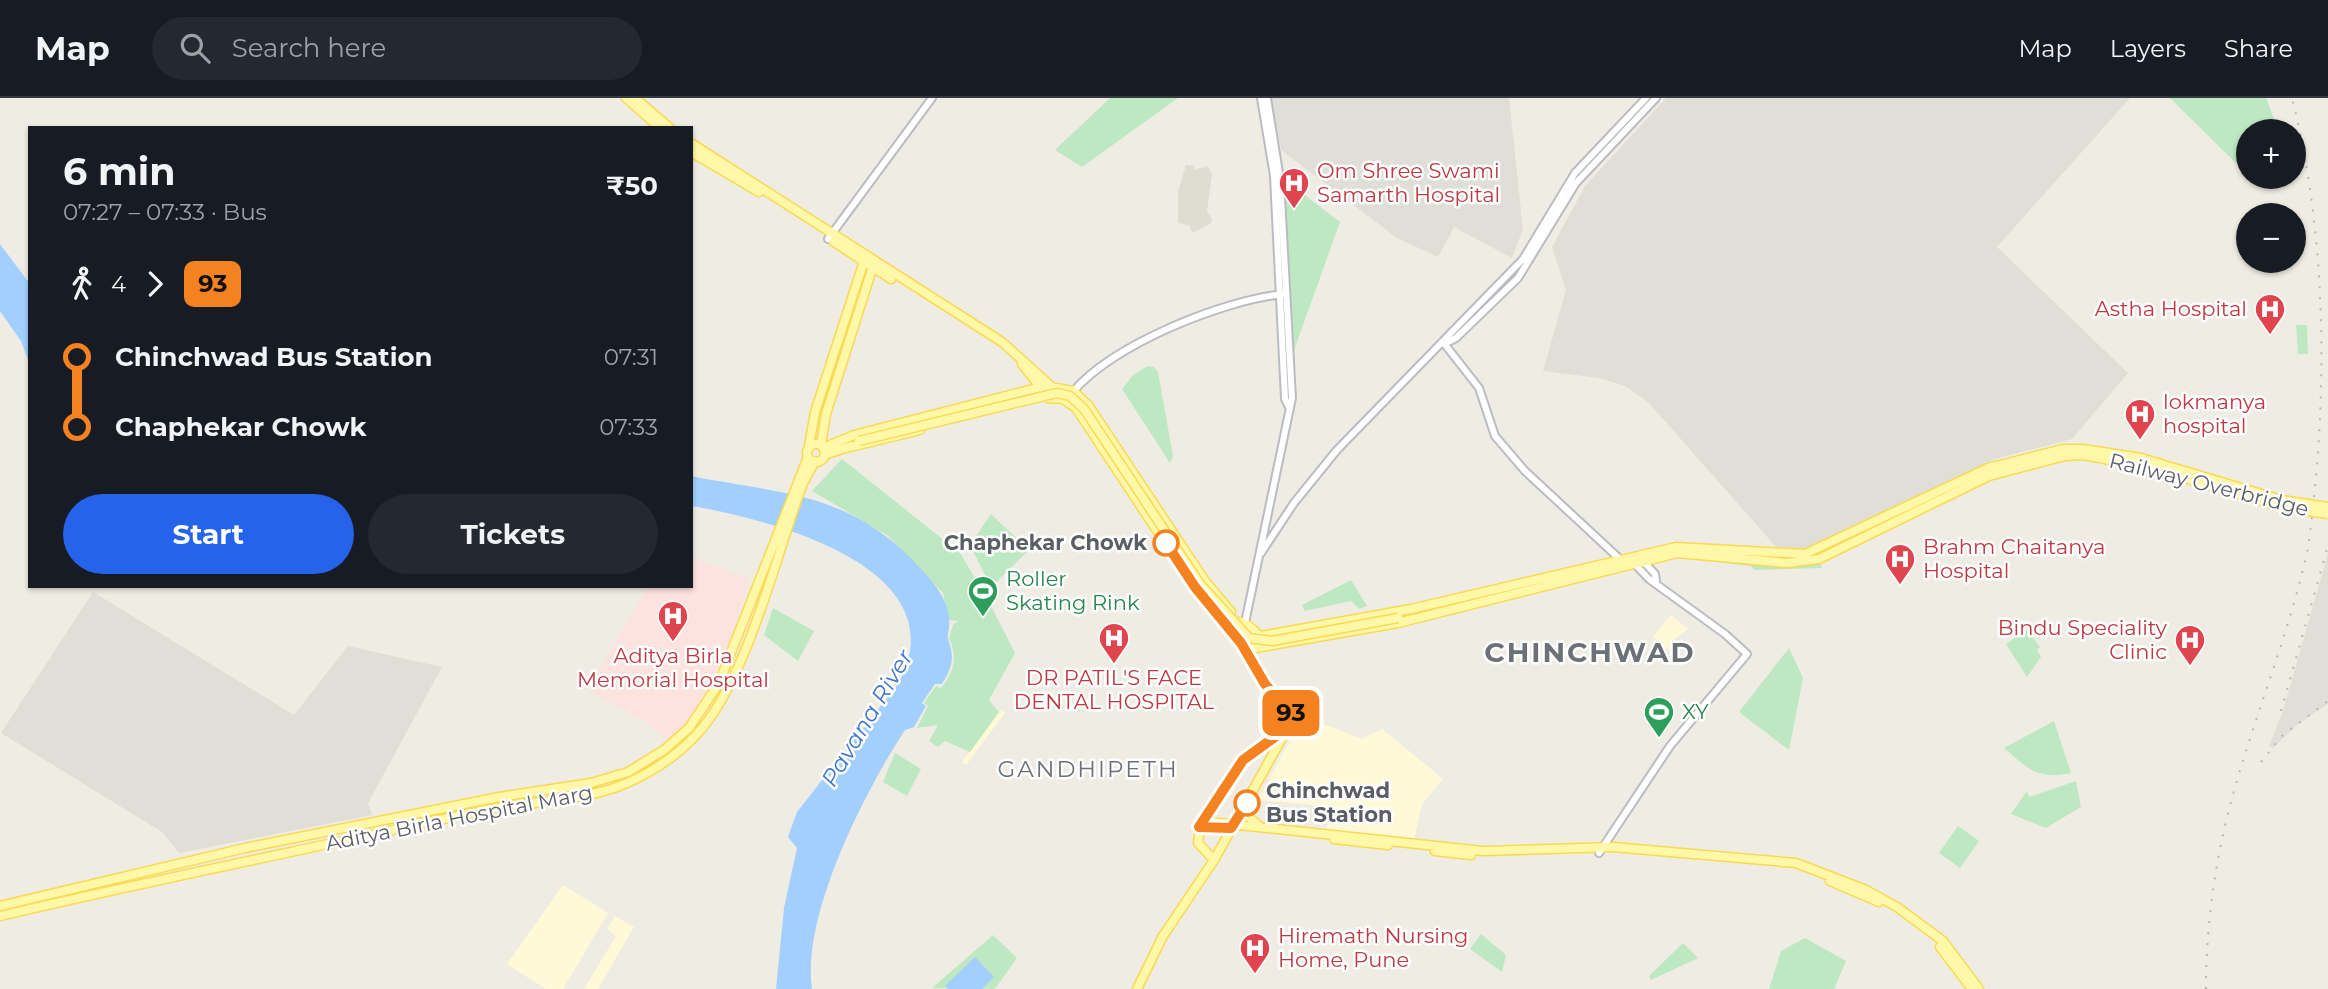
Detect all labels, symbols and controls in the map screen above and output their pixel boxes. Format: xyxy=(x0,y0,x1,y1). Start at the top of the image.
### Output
search box xyxy=(152,17,642,80)
text: Map xyxy=(35,28,110,68)
icon: search xyxy=(176,29,214,67)
text: Search here xyxy=(232,32,386,64)
text: Map xyxy=(2018,34,2072,63)
text: Layers xyxy=(2110,34,2186,63)
text: Share xyxy=(2224,34,2293,63)
map controls xyxy=(2236,119,2306,273)
button: + xyxy=(2236,119,2306,189)
text: 6 min xyxy=(63,148,176,195)
place label: Om Shree Swami Samarth Hospital xyxy=(1317,158,1500,207)
hospital icon: Om Shree Swami Samarth Hospital xyxy=(1277,166,1311,210)
text: ₹50 xyxy=(606,170,658,202)
text: 07:27 – 07:33 · Bus xyxy=(63,198,267,226)
button: − xyxy=(2236,203,2306,273)
icon: walk xyxy=(63,265,101,303)
icon: forward xyxy=(136,265,174,303)
text: 93 xyxy=(198,269,227,298)
text: 4 xyxy=(111,270,126,298)
hospital icon: Astha Hospital xyxy=(2253,292,2287,336)
place label: Astha Hospital xyxy=(2095,296,2247,321)
text: Chinchwad Bus Station xyxy=(115,341,432,373)
text: 07:31 xyxy=(604,343,658,371)
place label: lokmanya hospital xyxy=(2163,389,2266,438)
hospital icon: lokmanya hospital xyxy=(2123,397,2157,441)
text: Chaphekar Chowk xyxy=(115,411,367,443)
text: 07:33 xyxy=(599,413,658,441)
street label: Railway Overbridge xyxy=(2107,448,2311,521)
button: Start xyxy=(63,494,354,574)
button: Tickets xyxy=(368,494,658,574)
place label: Chaphekar Chowk xyxy=(944,530,1147,555)
marker: Chaphekar Chowk xyxy=(1153,530,1179,556)
place label: Brahm Chaitanya Hospital xyxy=(1923,534,2105,583)
hospital icon: Brahm Chaitanya Hospital xyxy=(1883,542,1917,586)
place label: Roller Skating Rink xyxy=(1006,566,1140,615)
sports icon: Roller Skating Rink xyxy=(966,574,1000,618)
hospital icon: Aditya Birla Memorial Hospital xyxy=(656,599,690,643)
place label: Bindu Speciality Clinic xyxy=(1998,615,2168,664)
hospital icon: DR PATIL'S FACE DENTAL HOSPITAL xyxy=(1097,621,1131,665)
hospital icon: Bindu Speciality Clinic xyxy=(2173,623,2207,667)
district label: CHINCHWAD xyxy=(1484,635,1696,669)
place label: Aditya Birla Memorial Hospital xyxy=(577,643,769,692)
water label: Pavana River xyxy=(815,644,919,792)
place label: DR PATIL'S FACE DENTAL HOSPITAL xyxy=(1014,665,1215,714)
line badge: 93 xyxy=(1260,690,1322,736)
sports icon: XY xyxy=(1642,695,1676,739)
text: 93 xyxy=(1276,698,1306,727)
place label: XY xyxy=(1682,699,1709,724)
district label: GANDHIPETH xyxy=(997,755,1179,783)
place label: Chinchwad Bus Station xyxy=(1266,778,1392,827)
street label: Aditya Birla Hospital Marg xyxy=(323,779,594,856)
marker: Chinchwad Bus Station xyxy=(1234,790,1260,816)
place label: Hiremath Nursing Home, Pune xyxy=(1278,923,1469,972)
hospital icon: Hiremath Nursing Home, Pune xyxy=(1238,931,1272,975)

